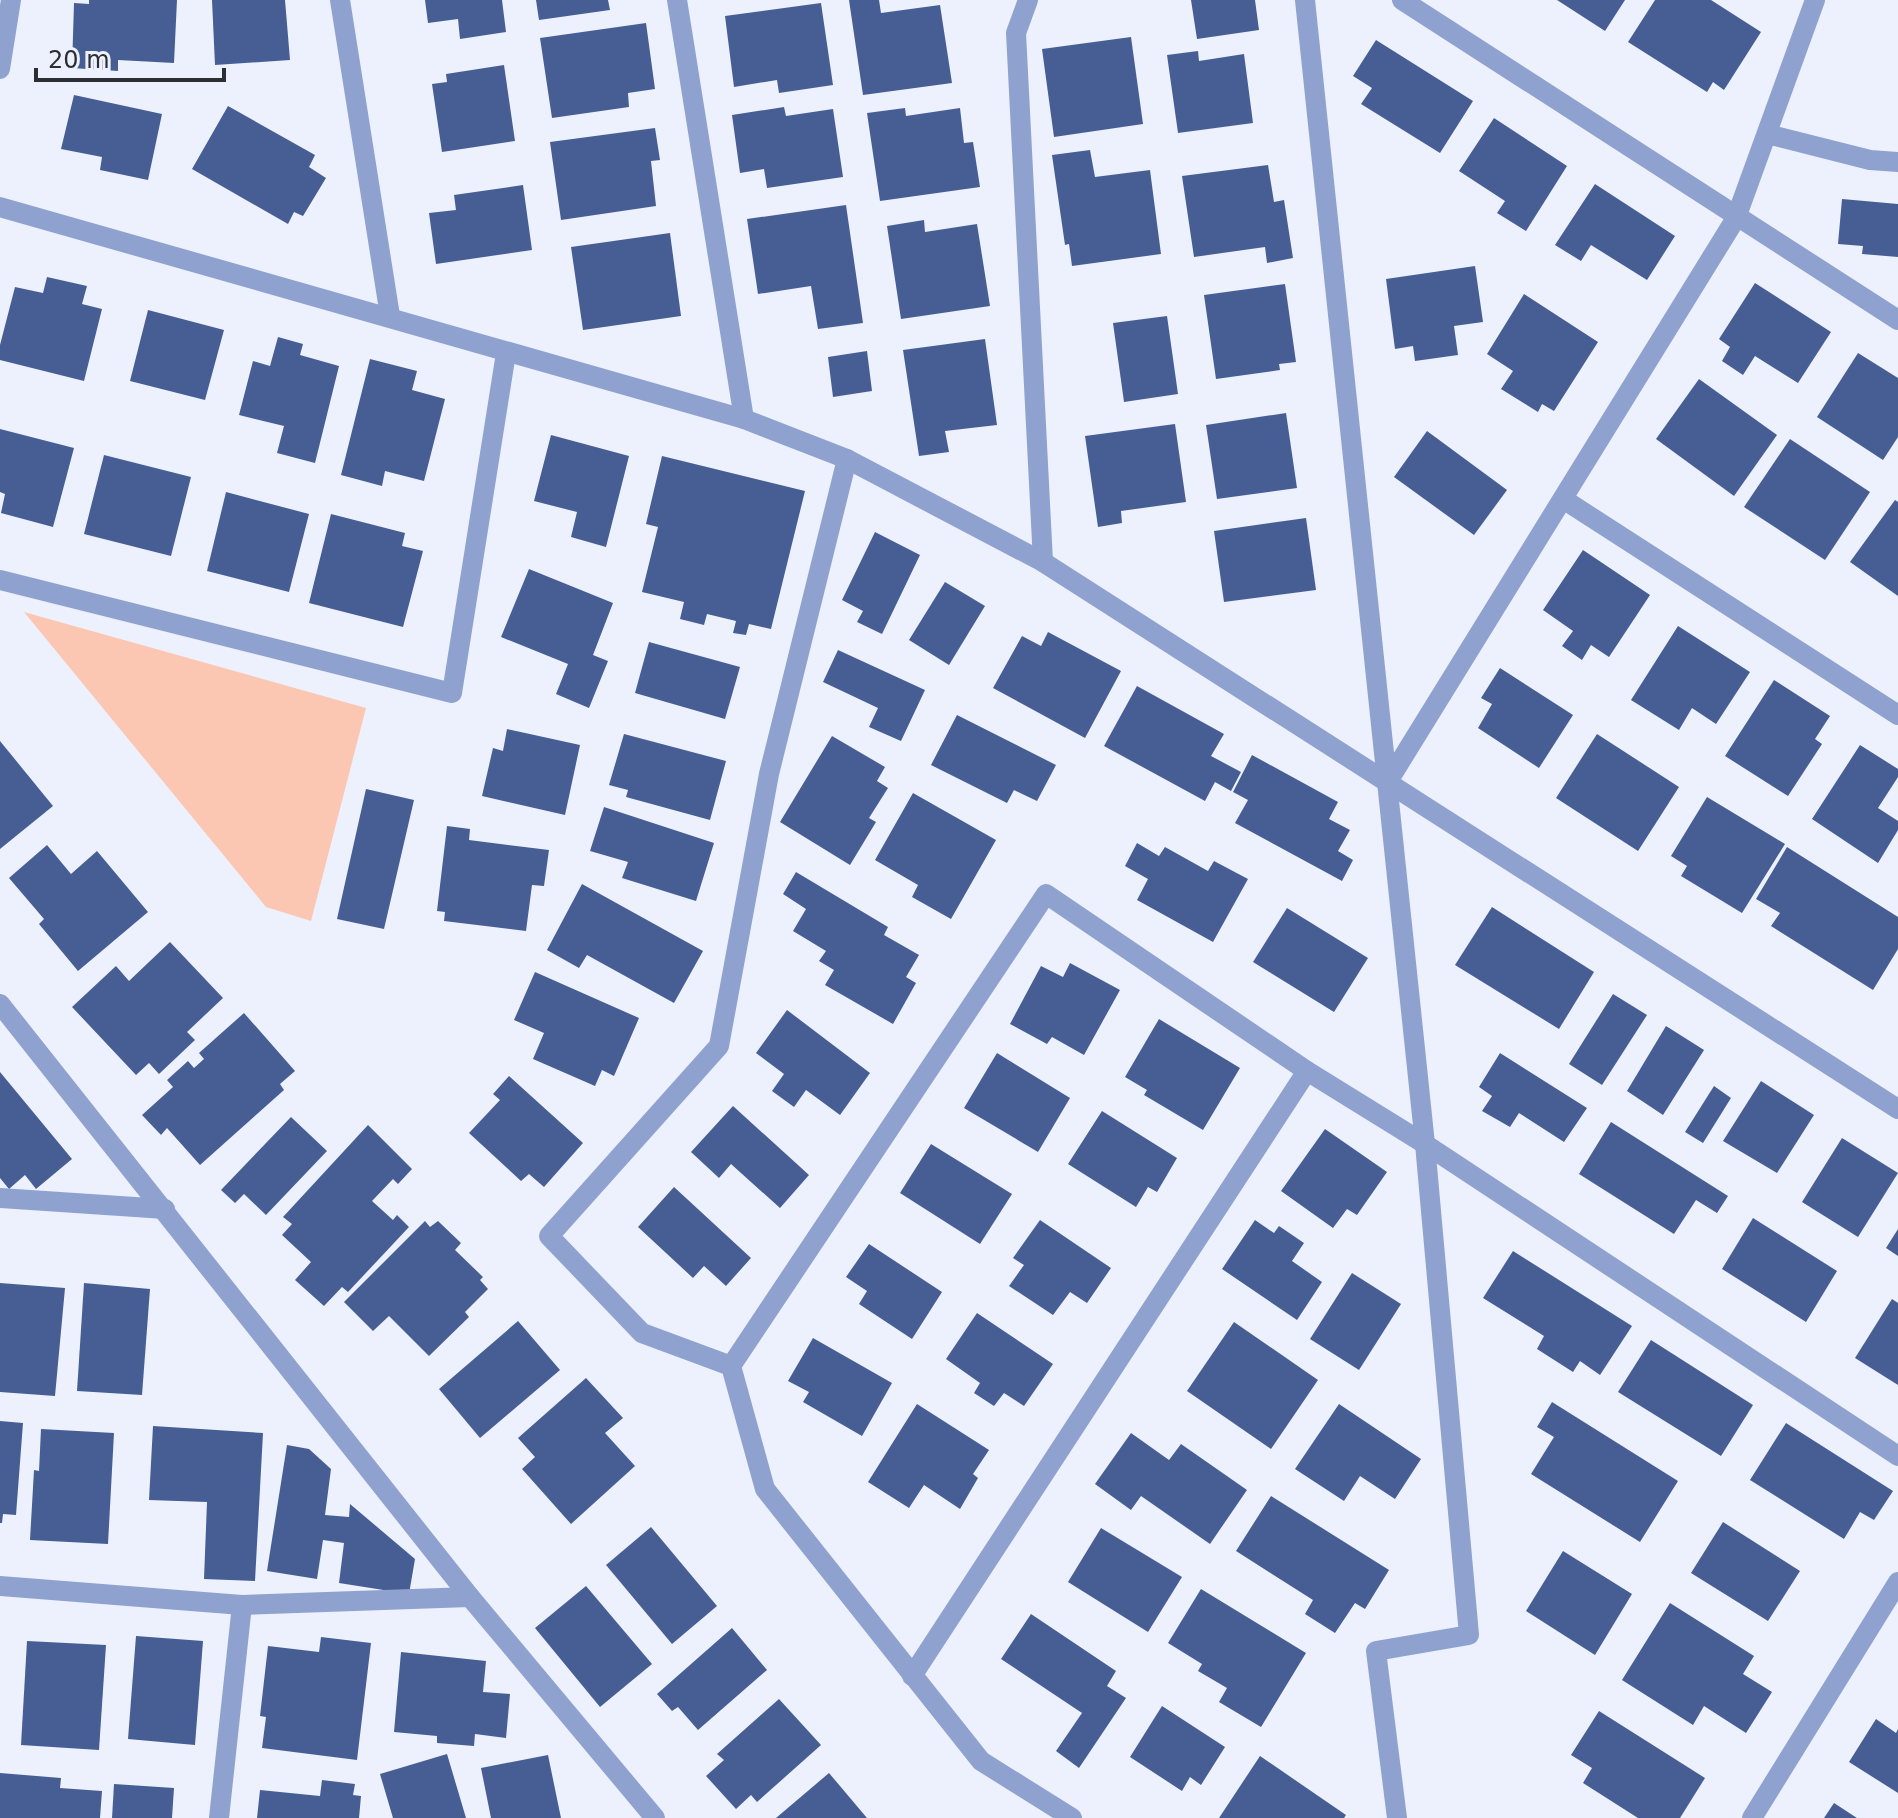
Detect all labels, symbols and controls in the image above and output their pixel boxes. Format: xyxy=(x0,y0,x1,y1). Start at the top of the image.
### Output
scale bar xyxy=(36,32,224,82)
text: 20 m xyxy=(48,46,110,74)

